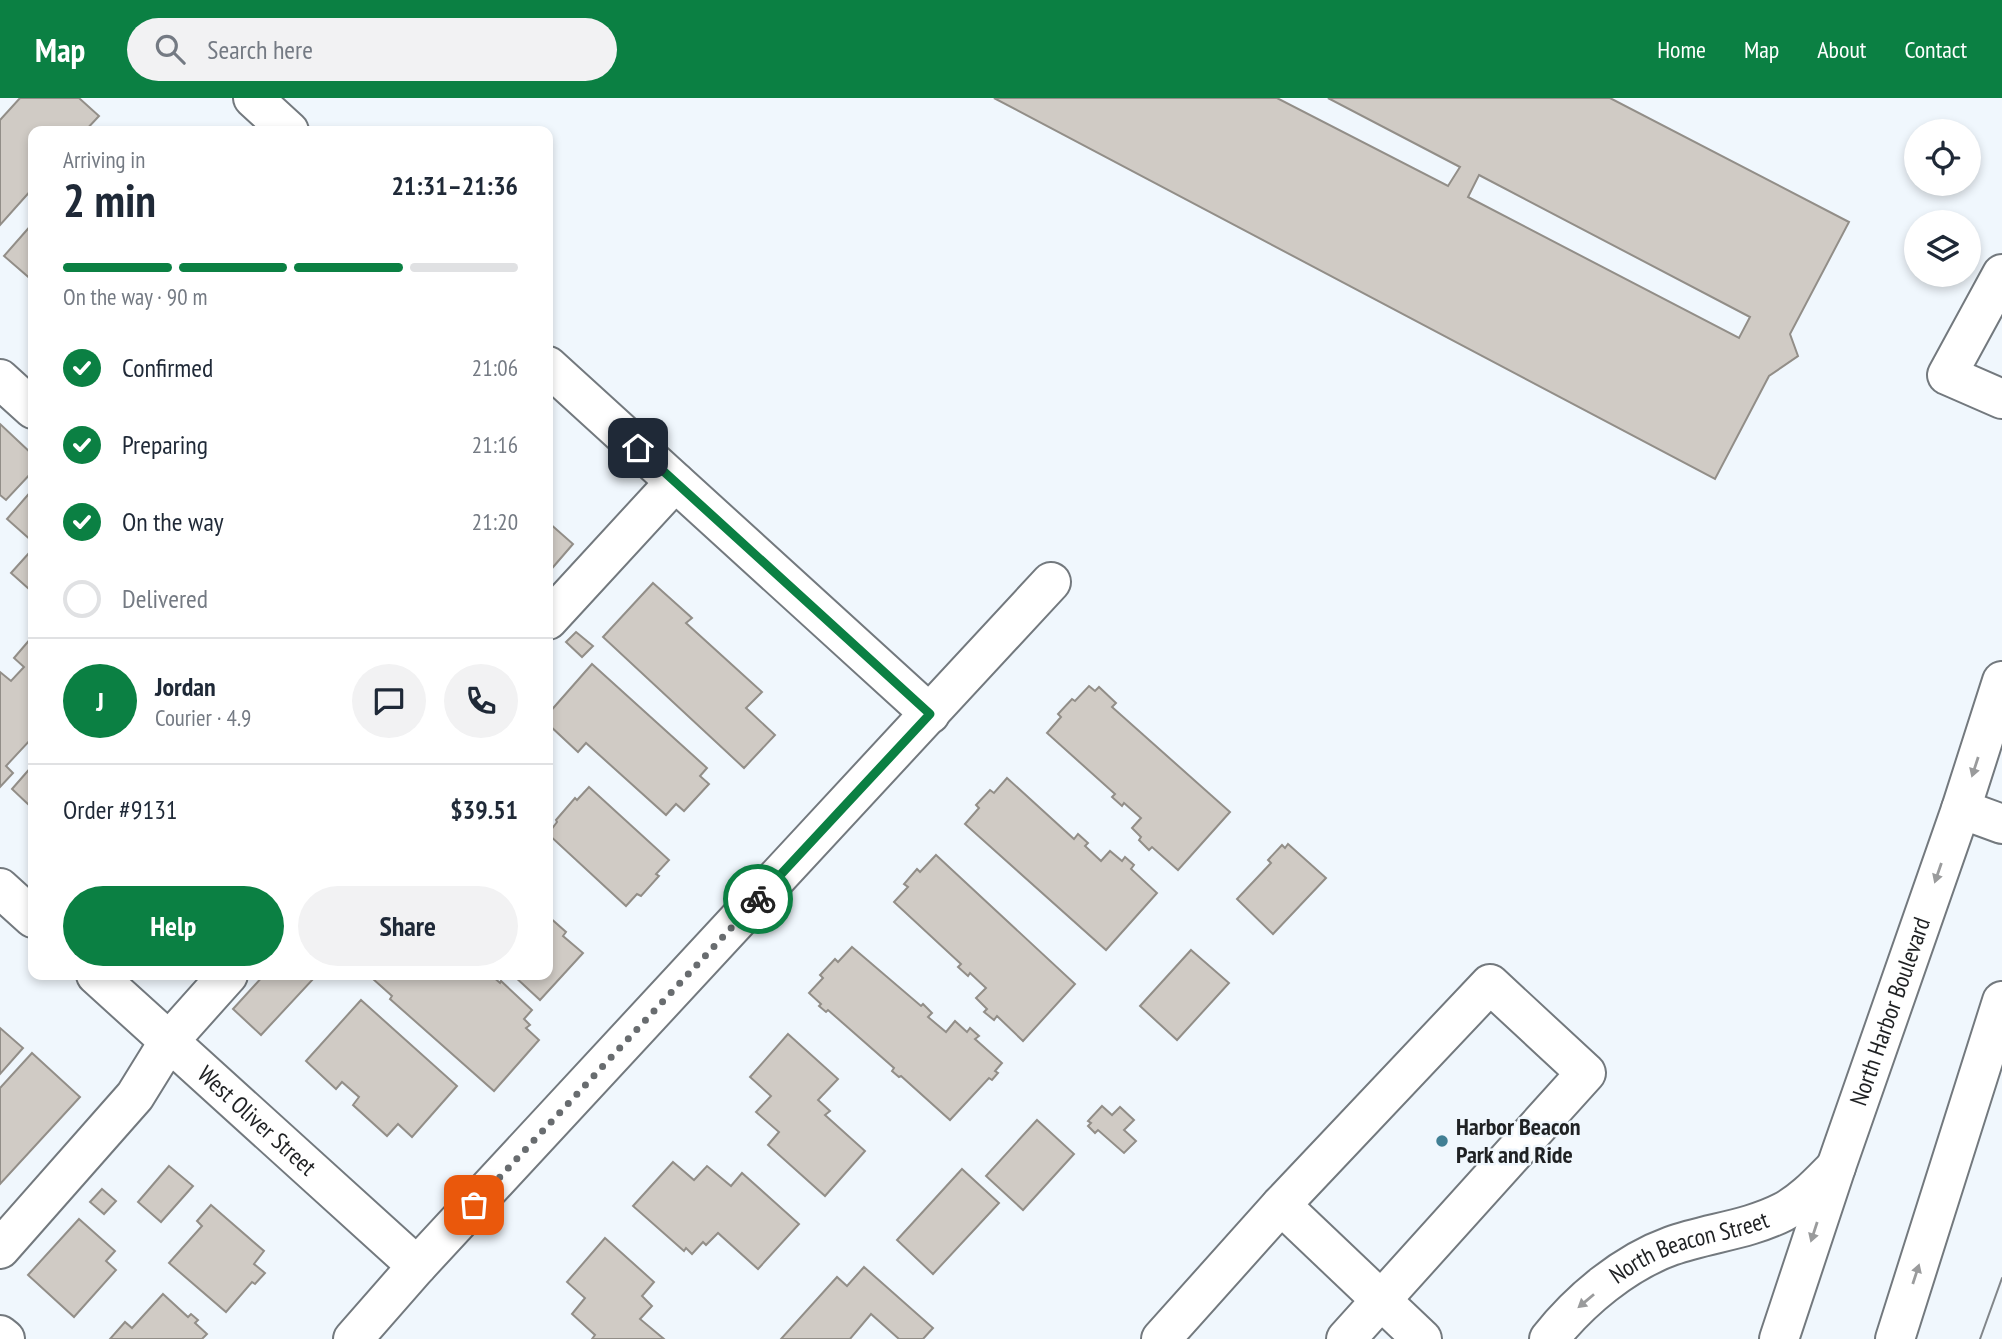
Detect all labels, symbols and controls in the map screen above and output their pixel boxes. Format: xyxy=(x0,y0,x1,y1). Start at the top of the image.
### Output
search box xyxy=(127,18,617,81)
text: Map xyxy=(35,28,85,71)
icon: search xyxy=(151,30,189,68)
text: Search here xyxy=(207,33,313,66)
text: Home xyxy=(1657,34,1706,65)
text: Map xyxy=(1744,34,1779,65)
text: About xyxy=(1817,34,1866,65)
text: Contact xyxy=(1904,34,1967,65)
map controls xyxy=(1904,119,1981,287)
button: locate xyxy=(1904,119,1981,196)
text: Arriving in xyxy=(63,145,145,174)
text: 21:31–21:36 xyxy=(391,169,518,202)
text: 2 min xyxy=(63,170,156,230)
button: layers xyxy=(1904,210,1981,287)
text: On the way · 90 m xyxy=(63,282,207,311)
icon: check xyxy=(63,349,101,387)
text: Confirmed xyxy=(122,351,213,384)
text: 21:06 xyxy=(472,353,518,382)
pin xyxy=(608,418,668,478)
icon: check xyxy=(63,426,101,464)
text: Preparing xyxy=(122,428,208,461)
icon: home xyxy=(619,429,657,467)
text: 21:16 xyxy=(472,430,518,459)
icon: check xyxy=(63,503,101,541)
text: On the way xyxy=(122,505,224,538)
text: 21:20 xyxy=(472,507,518,536)
text: Delivered xyxy=(122,582,208,615)
button: chat xyxy=(352,664,426,738)
button: phone xyxy=(444,664,518,738)
text: Jordan xyxy=(155,670,216,703)
text: J xyxy=(96,685,104,718)
text: Courier · 4.9 xyxy=(155,703,251,732)
one-way arrow xyxy=(1969,757,1979,778)
text: Order #9131 xyxy=(63,793,178,826)
text: $39.51 xyxy=(450,793,518,826)
one-way arrow xyxy=(1932,863,1943,884)
courier xyxy=(723,864,793,934)
icon: bike xyxy=(739,880,777,918)
button: Help xyxy=(63,886,284,966)
button: Share xyxy=(298,886,518,966)
street label: North Harbor Boulevard xyxy=(1843,913,1937,1110)
street label: West Oliver Street xyxy=(191,1059,323,1182)
place label: Harbor Beacon Park and Ride xyxy=(1456,1111,1581,1170)
marker: Harbor Beacon Park and Ride xyxy=(1434,1133,1450,1149)
pin xyxy=(444,1175,504,1235)
icon: bag xyxy=(455,1186,493,1224)
street label: North Beacon Street xyxy=(1603,1204,1773,1290)
one-way arrow xyxy=(1809,1221,1819,1242)
one-way arrow xyxy=(1911,1263,1922,1284)
one-way arrow xyxy=(1578,1293,1595,1308)

